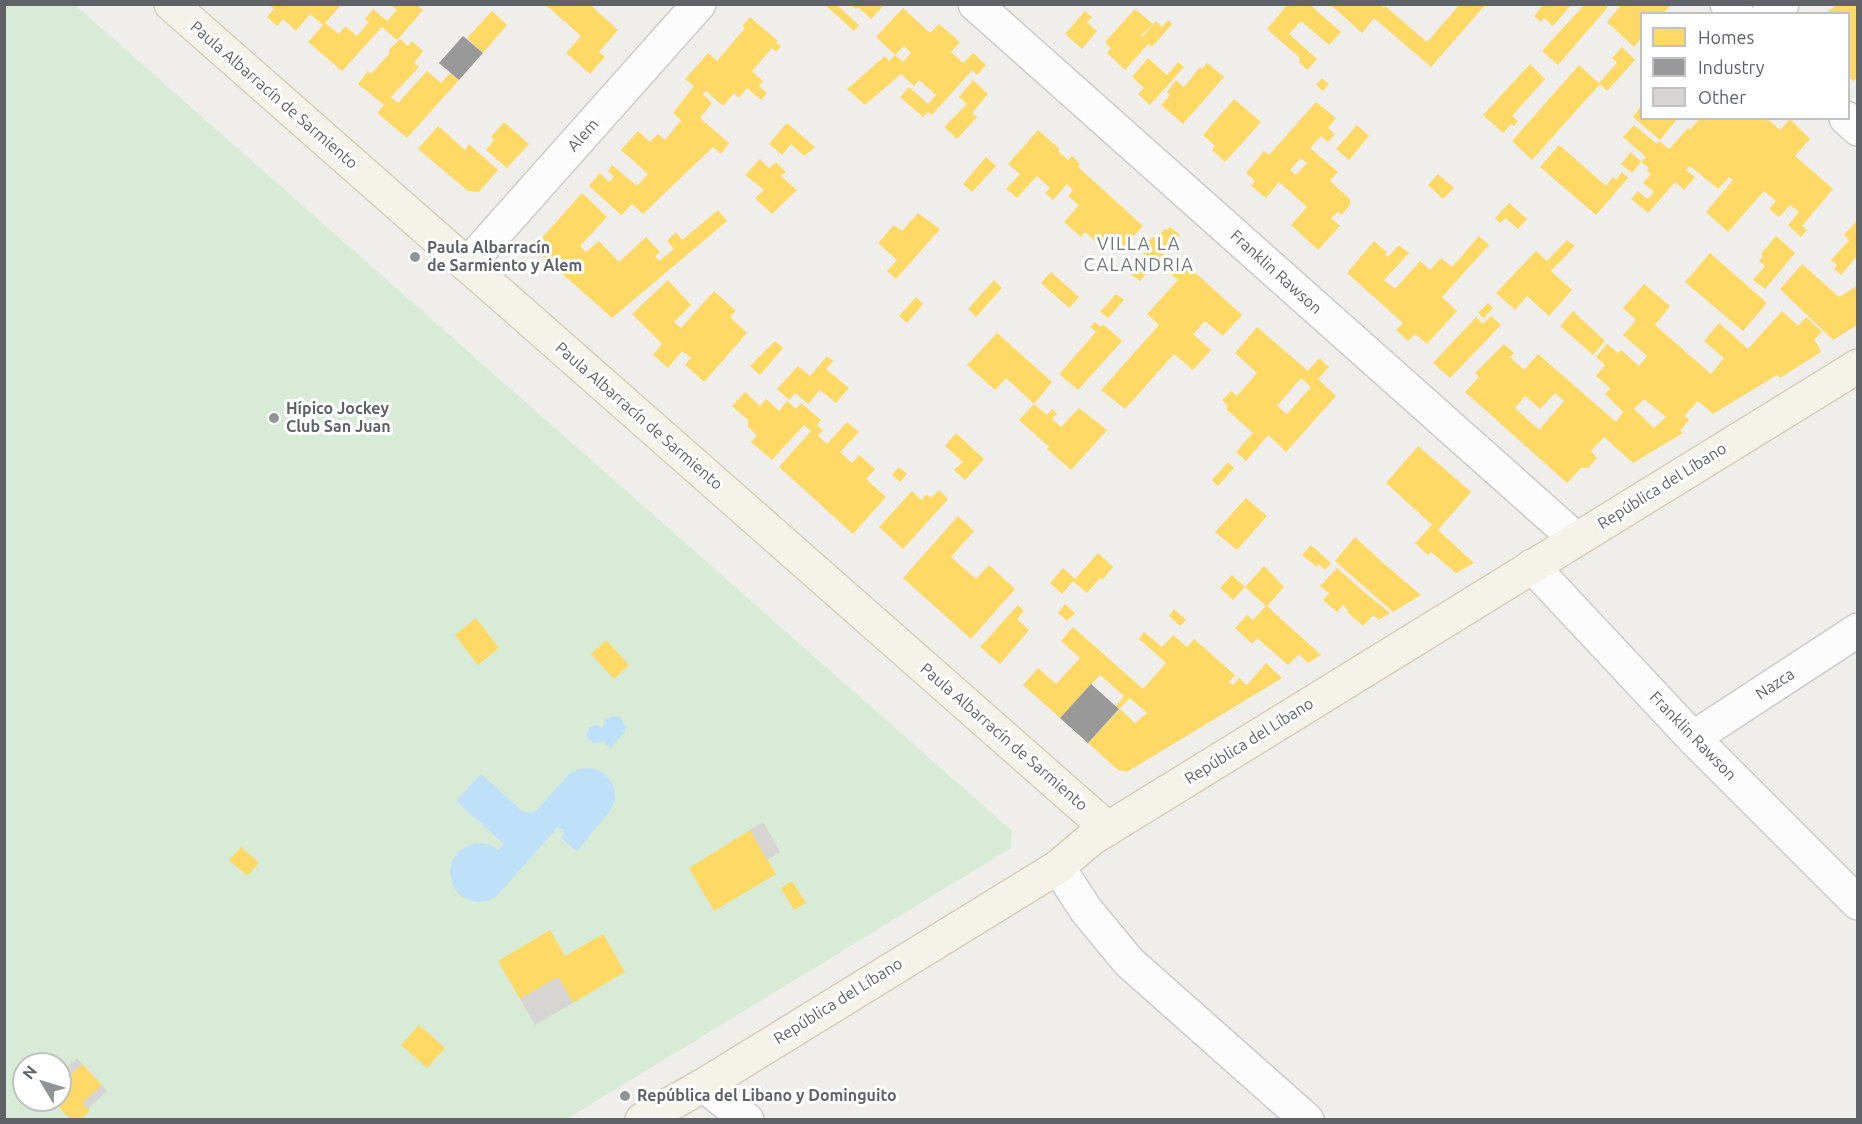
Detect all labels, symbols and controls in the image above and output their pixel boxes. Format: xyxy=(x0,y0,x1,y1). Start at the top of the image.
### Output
legend xyxy=(1640,12,1850,120)
street label: Paula Albarracín de Sarmiento xyxy=(186,17,362,173)
text: Homes xyxy=(1698,27,1754,47)
text: Industry xyxy=(1698,57,1764,77)
text: Other xyxy=(1698,87,1746,107)
street label: Alem xyxy=(563,115,603,155)
street label: Franklin Rawson xyxy=(1226,226,1326,318)
district label: VILLA LA CALANDRIA xyxy=(1083,233,1195,276)
place label: Paula Albarracín de Sarmiento y Alem xyxy=(427,238,582,276)
marker: Paula Albarracín de Sarmiento y Alem xyxy=(408,250,422,264)
street label: Paula Albarracín de Sarmiento xyxy=(551,338,727,494)
place label: Hípico Jockey Club San Juan xyxy=(286,399,391,437)
marker: Hípico Jockey Club San Juan xyxy=(267,411,281,425)
street label: República del Líbano xyxy=(1594,439,1730,533)
street label: Paula Albarracín de Sarmiento xyxy=(916,659,1092,815)
street label: Nazca xyxy=(1752,664,1798,704)
street label: Franklin Rawson xyxy=(1646,687,1740,785)
street label: República del Líbano xyxy=(1181,694,1317,788)
street label: República del Líbano xyxy=(770,954,906,1048)
north arrow xyxy=(12,1052,72,1112)
text: N xyxy=(19,1062,40,1082)
place label: República del Libano y Dominguito xyxy=(637,1086,897,1106)
marker: República del Libano y Dominguito xyxy=(618,1089,632,1103)

